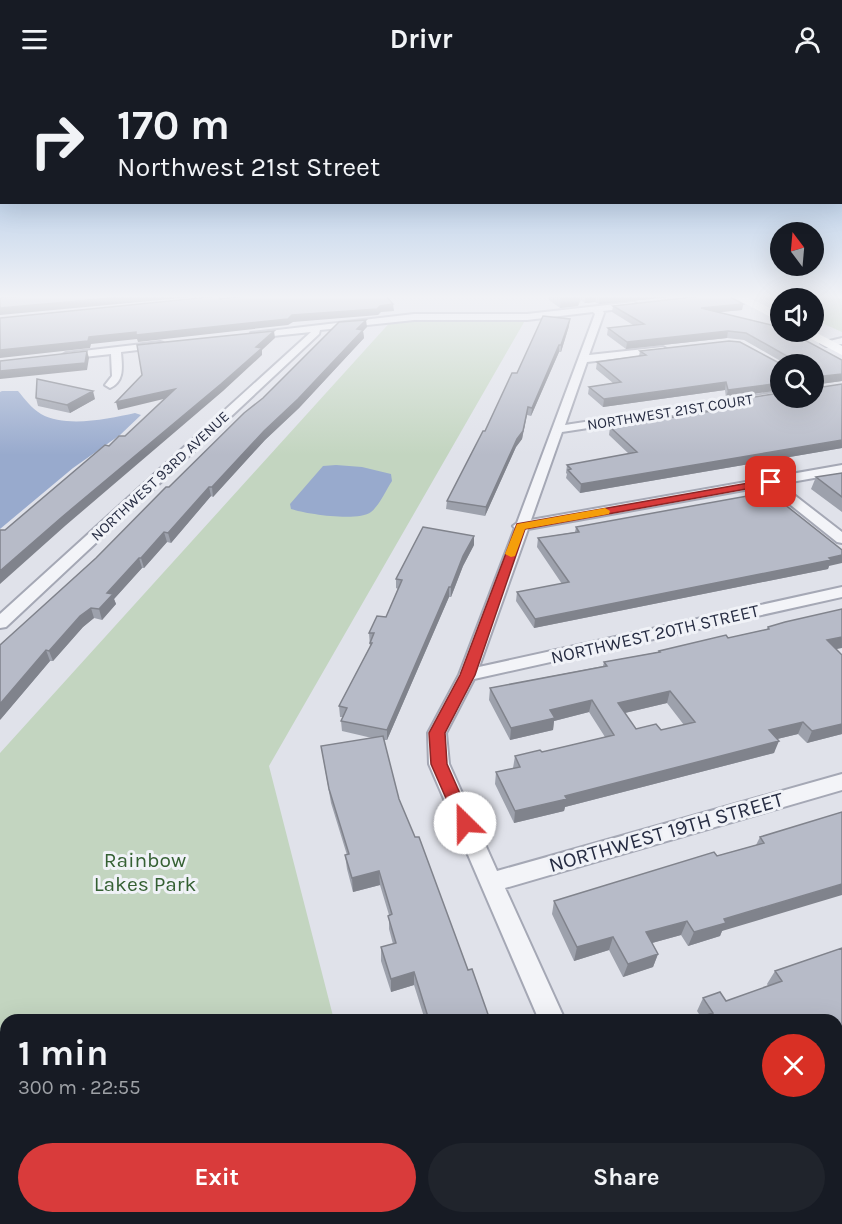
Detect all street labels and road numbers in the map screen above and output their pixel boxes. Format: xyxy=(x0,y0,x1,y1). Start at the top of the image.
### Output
street label: NORTHWEST 21ST COURT xyxy=(586,390,755,434)
street label: NORTHWEST 93RD AVENUE xyxy=(87,407,233,545)
street label: NORTHWEST 20TH STREET xyxy=(549,599,761,669)
street label: NORTHWEST 19TH STREET xyxy=(546,787,787,877)

